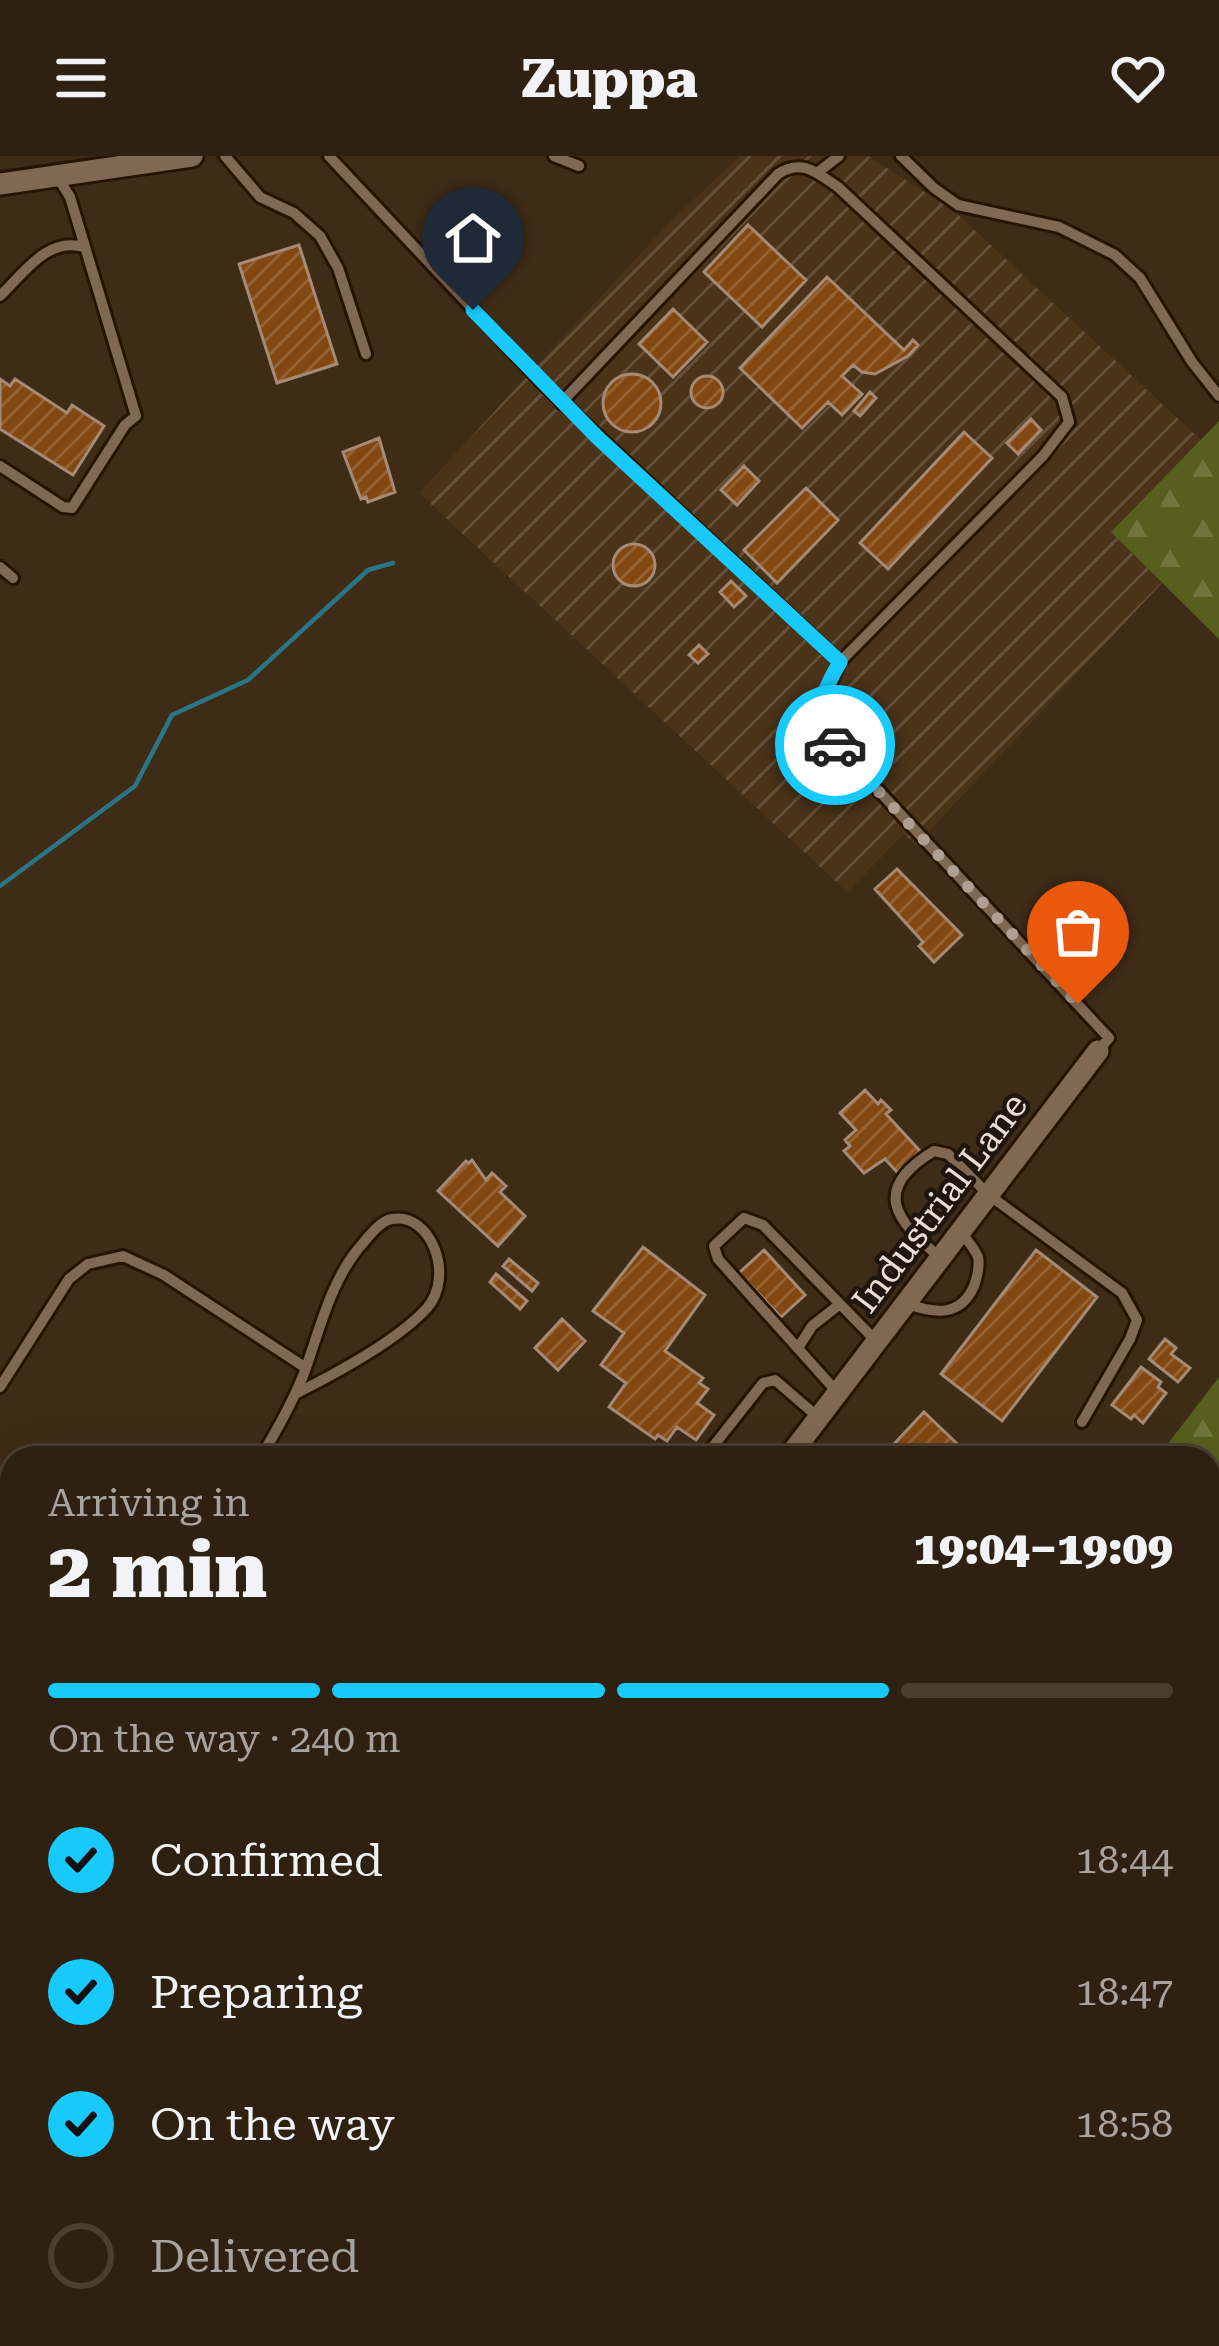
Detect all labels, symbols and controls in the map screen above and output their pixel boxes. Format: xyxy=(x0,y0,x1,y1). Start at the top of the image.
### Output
icon: menu xyxy=(48,45,114,111)
icon: heart xyxy=(1105,45,1171,111)
text: Zuppa xyxy=(521,47,698,110)
pin xyxy=(422,187,524,310)
icon: home xyxy=(440,205,506,271)
courier xyxy=(775,685,895,805)
icon: car xyxy=(802,712,868,778)
pin xyxy=(1027,881,1129,1004)
icon: bag xyxy=(1045,899,1111,965)
street label: Industrial Lane xyxy=(844,1085,1036,1321)
text: Arriving in xyxy=(48,1480,250,1526)
text: 19:04–19:09 xyxy=(914,1522,1173,1575)
text: 2 min xyxy=(48,1525,267,1616)
text: On the way · 240 m xyxy=(48,1716,400,1762)
icon: check xyxy=(48,1827,114,1893)
text: Confirmed xyxy=(150,1834,383,1887)
text: 18:44 xyxy=(1076,1837,1173,1883)
icon: check xyxy=(48,1959,114,2025)
text: Preparing xyxy=(150,1966,363,2019)
text: 18:47 xyxy=(1076,1969,1173,2015)
icon: check xyxy=(48,2091,114,2157)
text: On the way xyxy=(150,2098,395,2151)
text: 18:58 xyxy=(1076,2101,1173,2147)
text: Delivered xyxy=(150,2230,359,2283)

